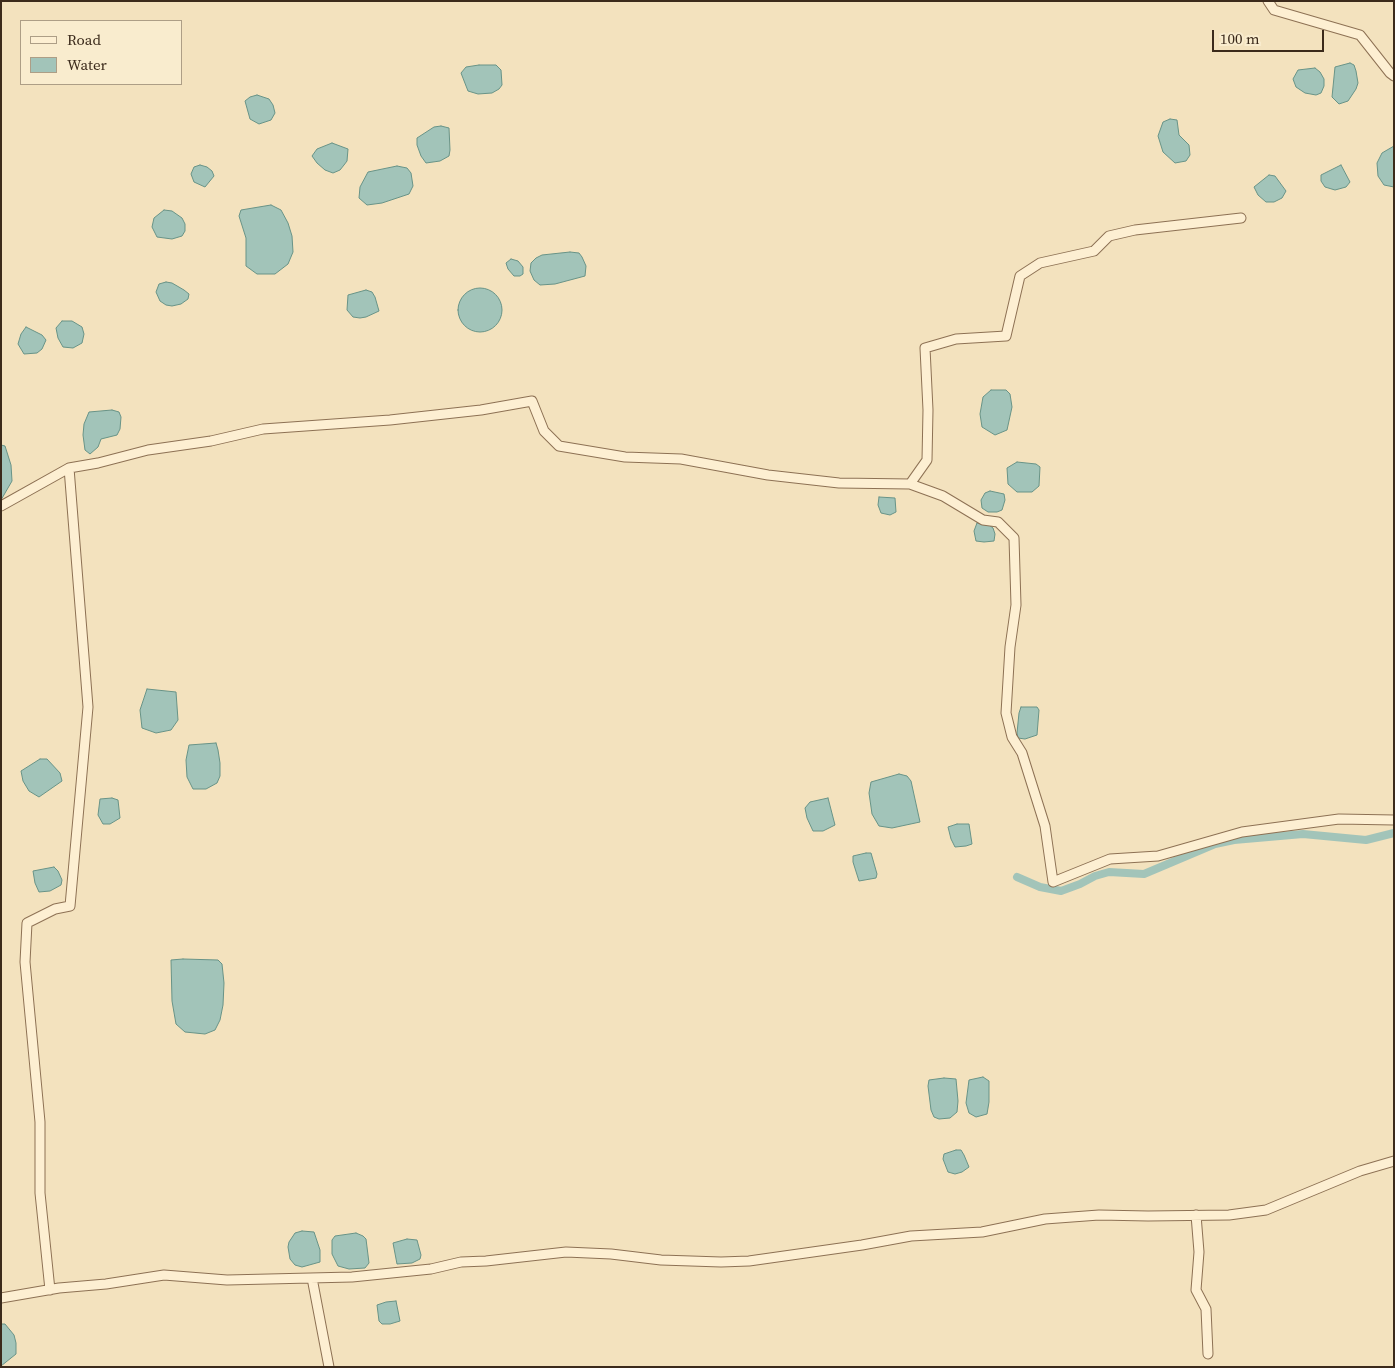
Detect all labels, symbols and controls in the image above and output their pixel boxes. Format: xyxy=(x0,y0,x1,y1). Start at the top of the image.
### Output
legend xyxy=(20,20,182,85)
scale bar xyxy=(1215,20,1328,52)
text: 100 m xyxy=(1220,28,1260,49)
text: Road xyxy=(67,29,101,50)
text: Water xyxy=(67,54,107,75)

